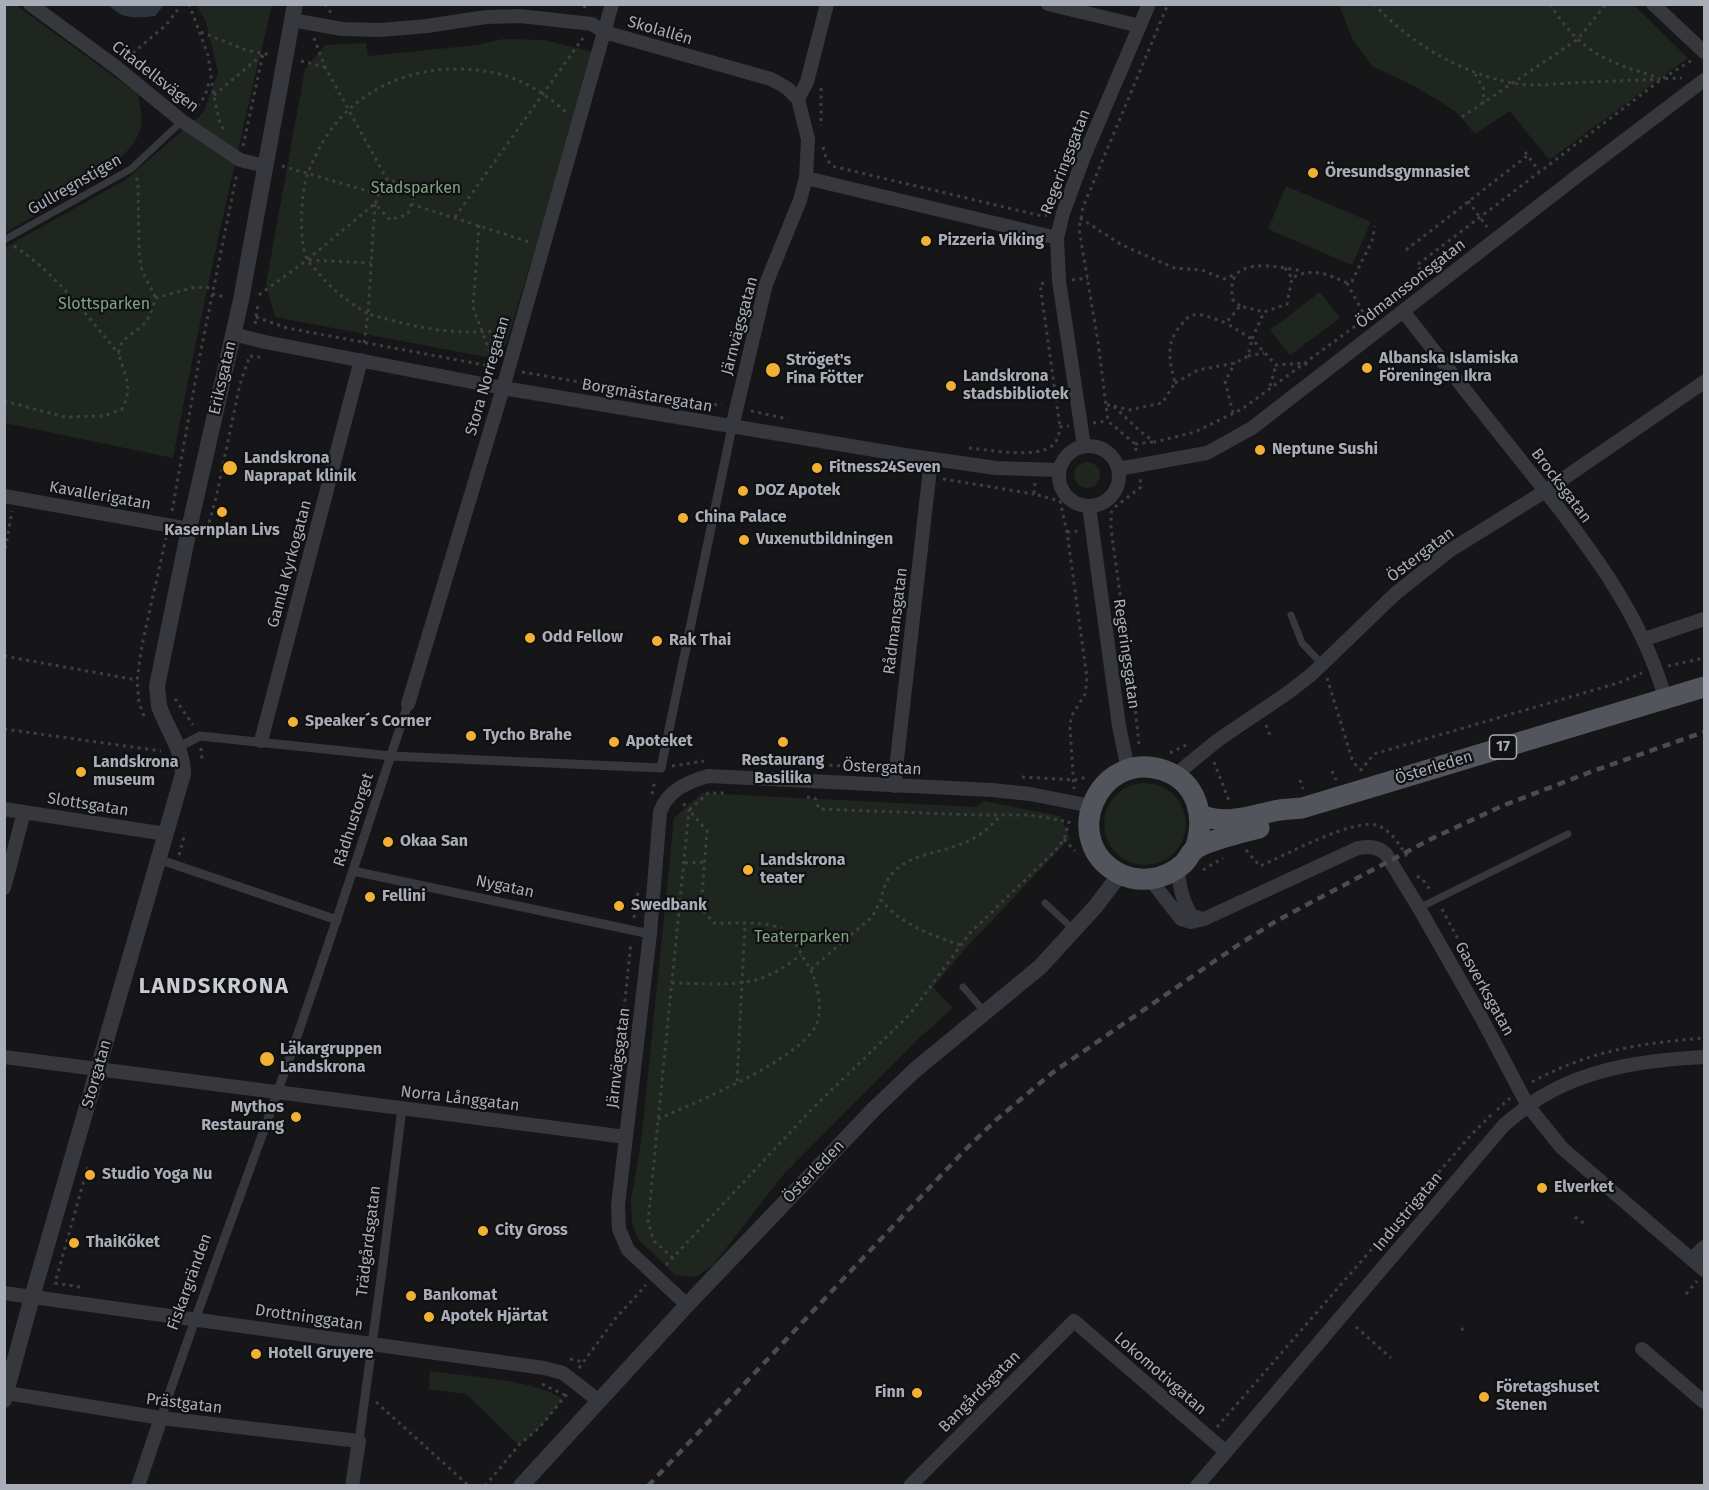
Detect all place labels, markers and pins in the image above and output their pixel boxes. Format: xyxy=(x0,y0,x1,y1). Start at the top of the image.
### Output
place label: Öresundsgymnasiet xyxy=(1325,163,1470,183)
marker: Öresundsgymnasiet xyxy=(1306,166,1320,180)
place label: Pizzeria Viking xyxy=(938,231,1044,251)
marker: Pizzeria Viking xyxy=(919,234,933,248)
place label: Albanska Islamiska Föreningen Ikra xyxy=(1379,349,1518,387)
place label: Ströget's Fina Fötter xyxy=(786,351,864,389)
marker: Ströget's Fina Fötter xyxy=(764,361,782,379)
marker: Albanska Islamiska Föreningen Ikra xyxy=(1360,361,1374,375)
place label: Landskrona stadsbibliotek xyxy=(963,367,1069,405)
marker: Landskrona stadsbibliotek xyxy=(944,379,958,393)
place label: Neptune Sushi xyxy=(1272,440,1378,460)
marker: Neptune Sushi xyxy=(1253,443,1267,457)
place label: Landskrona Naprapat klinik xyxy=(244,449,356,487)
place label: Fitness24Seven xyxy=(829,458,941,478)
marker: Landskrona Naprapat klinik xyxy=(221,459,239,477)
marker: Fitness24Seven xyxy=(810,461,824,475)
place label: DOZ Apotek xyxy=(755,481,840,501)
marker: DOZ Apotek xyxy=(736,484,750,498)
marker: Kasernplan Livs xyxy=(215,505,229,519)
place label: China Palace xyxy=(695,508,787,528)
marker: China Palace xyxy=(676,511,690,525)
place label: Kasernplan Livs xyxy=(164,521,280,541)
place label: Vuxenutbildningen xyxy=(756,530,893,550)
marker: Vuxenutbildningen xyxy=(737,533,751,547)
place label: Odd Fellow xyxy=(542,628,623,648)
marker: Odd Fellow xyxy=(523,631,537,645)
place label: Rak Thai xyxy=(669,631,731,651)
marker: Rak Thai xyxy=(650,634,664,648)
place label: Speaker´s Corner xyxy=(305,712,431,732)
marker: Speaker´s Corner xyxy=(286,715,300,729)
place label: Tycho Brahe xyxy=(483,726,572,746)
marker: Tycho Brahe xyxy=(464,729,478,743)
place label: Apoteket xyxy=(626,732,693,752)
marker: Apoteket xyxy=(607,735,621,749)
marker: Restaurang Basilika xyxy=(776,735,790,749)
place label: Restaurang Basilika xyxy=(742,751,824,789)
place label: Landskrona museum xyxy=(93,753,178,791)
marker: Landskrona museum xyxy=(74,765,88,779)
place label: Okaa San xyxy=(400,832,468,852)
marker: Okaa San xyxy=(381,835,395,849)
place label: Landskrona teater xyxy=(760,851,845,889)
marker: Landskrona teater xyxy=(741,863,755,877)
place label: Fellini xyxy=(382,887,426,907)
marker: Fellini xyxy=(363,890,377,904)
place label: Swedbank xyxy=(631,896,707,916)
marker: Swedbank xyxy=(612,899,626,913)
place label: Läkargruppen Landskrona xyxy=(280,1040,382,1078)
marker: Läkargruppen Landskrona xyxy=(258,1050,276,1068)
place label: Mythos Restaurang xyxy=(201,1098,284,1136)
marker: Mythos Restaurang xyxy=(289,1110,303,1124)
place label: Studio Yoga Nu xyxy=(102,1165,212,1185)
marker: Studio Yoga Nu xyxy=(83,1168,97,1182)
place label: Elverket xyxy=(1554,1178,1614,1198)
marker: Elverket xyxy=(1535,1181,1549,1195)
place label: City Gross xyxy=(495,1221,568,1241)
marker: City Gross xyxy=(476,1224,490,1238)
place label: ThaiKöket xyxy=(86,1233,160,1253)
marker: ThaiKöket xyxy=(67,1236,81,1250)
place label: Bankomat xyxy=(423,1286,497,1306)
marker: Bankomat xyxy=(404,1289,418,1303)
place label: Apotek Hjärtat xyxy=(441,1307,548,1327)
marker: Apotek Hjärtat xyxy=(422,1310,436,1324)
place label: Hotell Gruyere xyxy=(268,1344,374,1364)
marker: Hotell Gruyere xyxy=(249,1347,263,1361)
place label: Företagshuset Stenen xyxy=(1496,1378,1599,1416)
place label: Finn xyxy=(875,1383,905,1403)
marker: Finn xyxy=(910,1386,924,1400)
marker: Företagshuset Stenen xyxy=(1477,1390,1491,1404)

